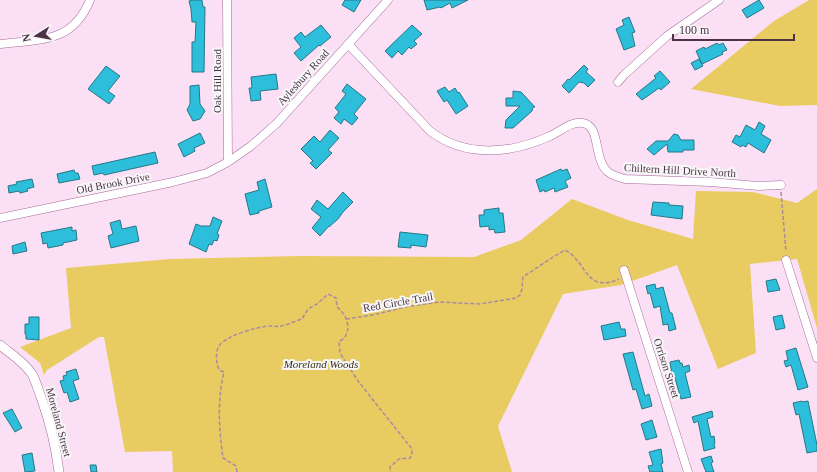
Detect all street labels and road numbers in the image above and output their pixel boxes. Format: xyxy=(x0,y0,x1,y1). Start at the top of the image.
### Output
street label: Aylesbury Road xyxy=(275,46,331,107)
street label: Oak Hill Road xyxy=(211,48,223,113)
street label: Chiltern Hill Drive North xyxy=(624,161,737,179)
street label: Old Brook Drive xyxy=(75,170,151,196)
street label: Red Circle Trail xyxy=(362,290,434,314)
street label: Orrison Street xyxy=(652,337,682,399)
street label: Moreland Street xyxy=(44,386,74,458)

